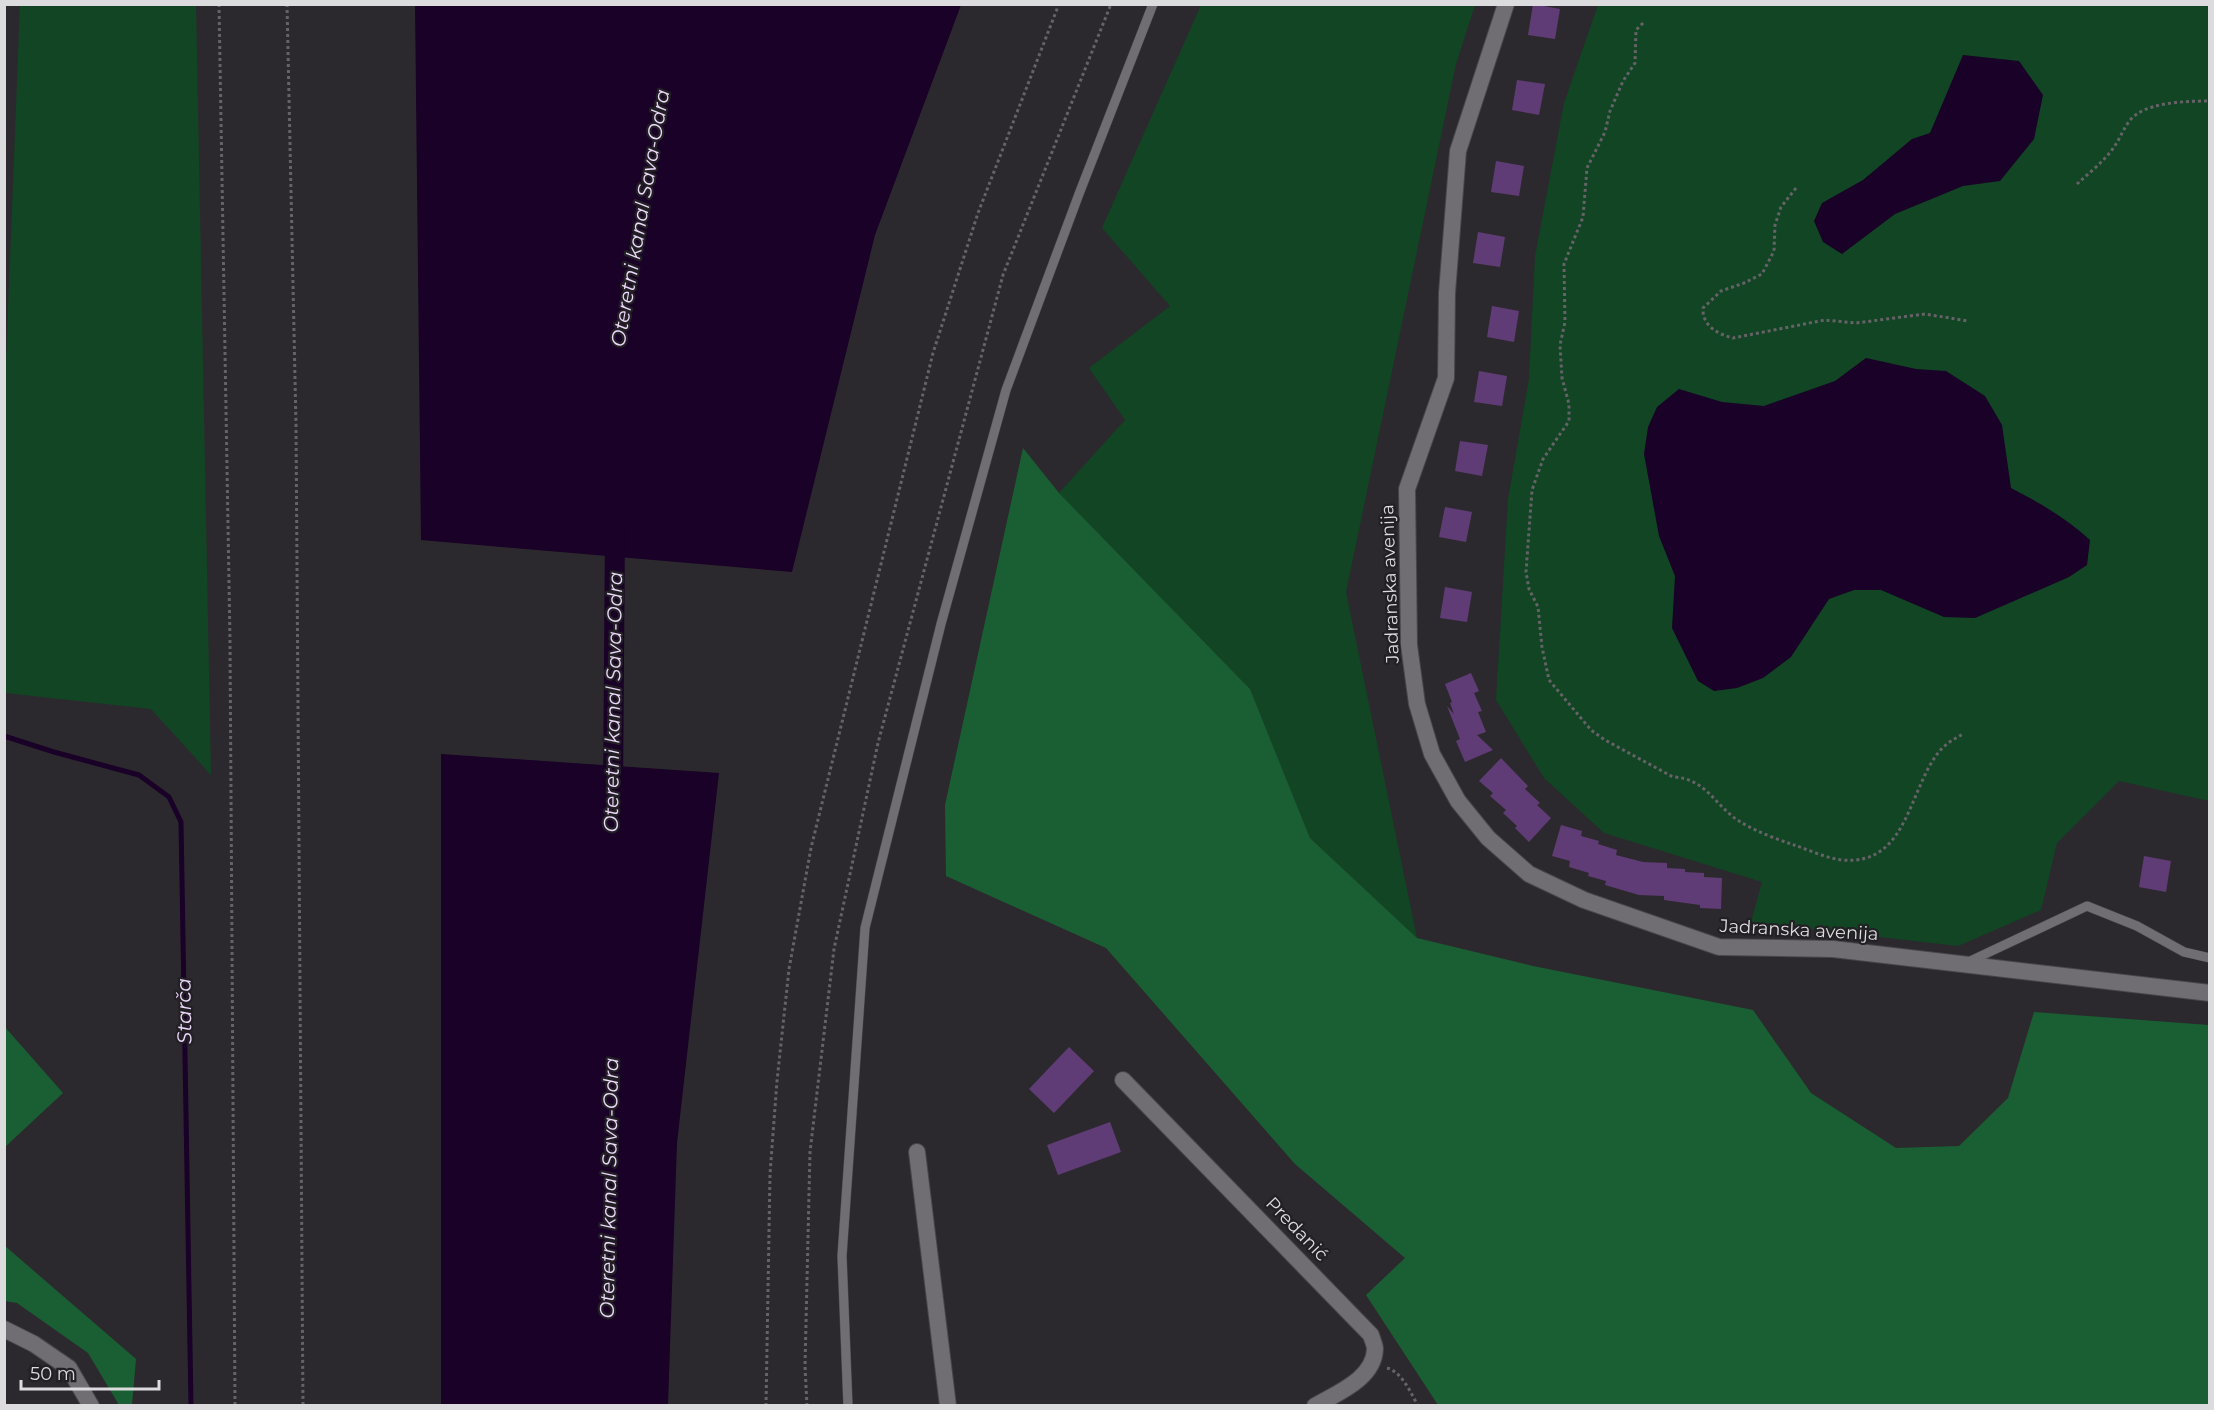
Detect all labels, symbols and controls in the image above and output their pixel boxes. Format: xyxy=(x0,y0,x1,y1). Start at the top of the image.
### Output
water label: Oteretni kanal Sava-Odra xyxy=(606,87,674,349)
street label: Jadranska avenija xyxy=(1376,504,1404,665)
water label: Oteretni kanal Sava-Odra xyxy=(599,571,627,833)
street label: Jadranska avenija xyxy=(1718,915,1879,945)
water label: Starča xyxy=(171,978,197,1044)
water label: Oteretni kanal Sava-Odra xyxy=(595,1057,623,1319)
street label: Predanić xyxy=(1261,1192,1333,1266)
scale bar xyxy=(21,1353,159,1391)
text: 50 m xyxy=(30,1363,76,1385)

